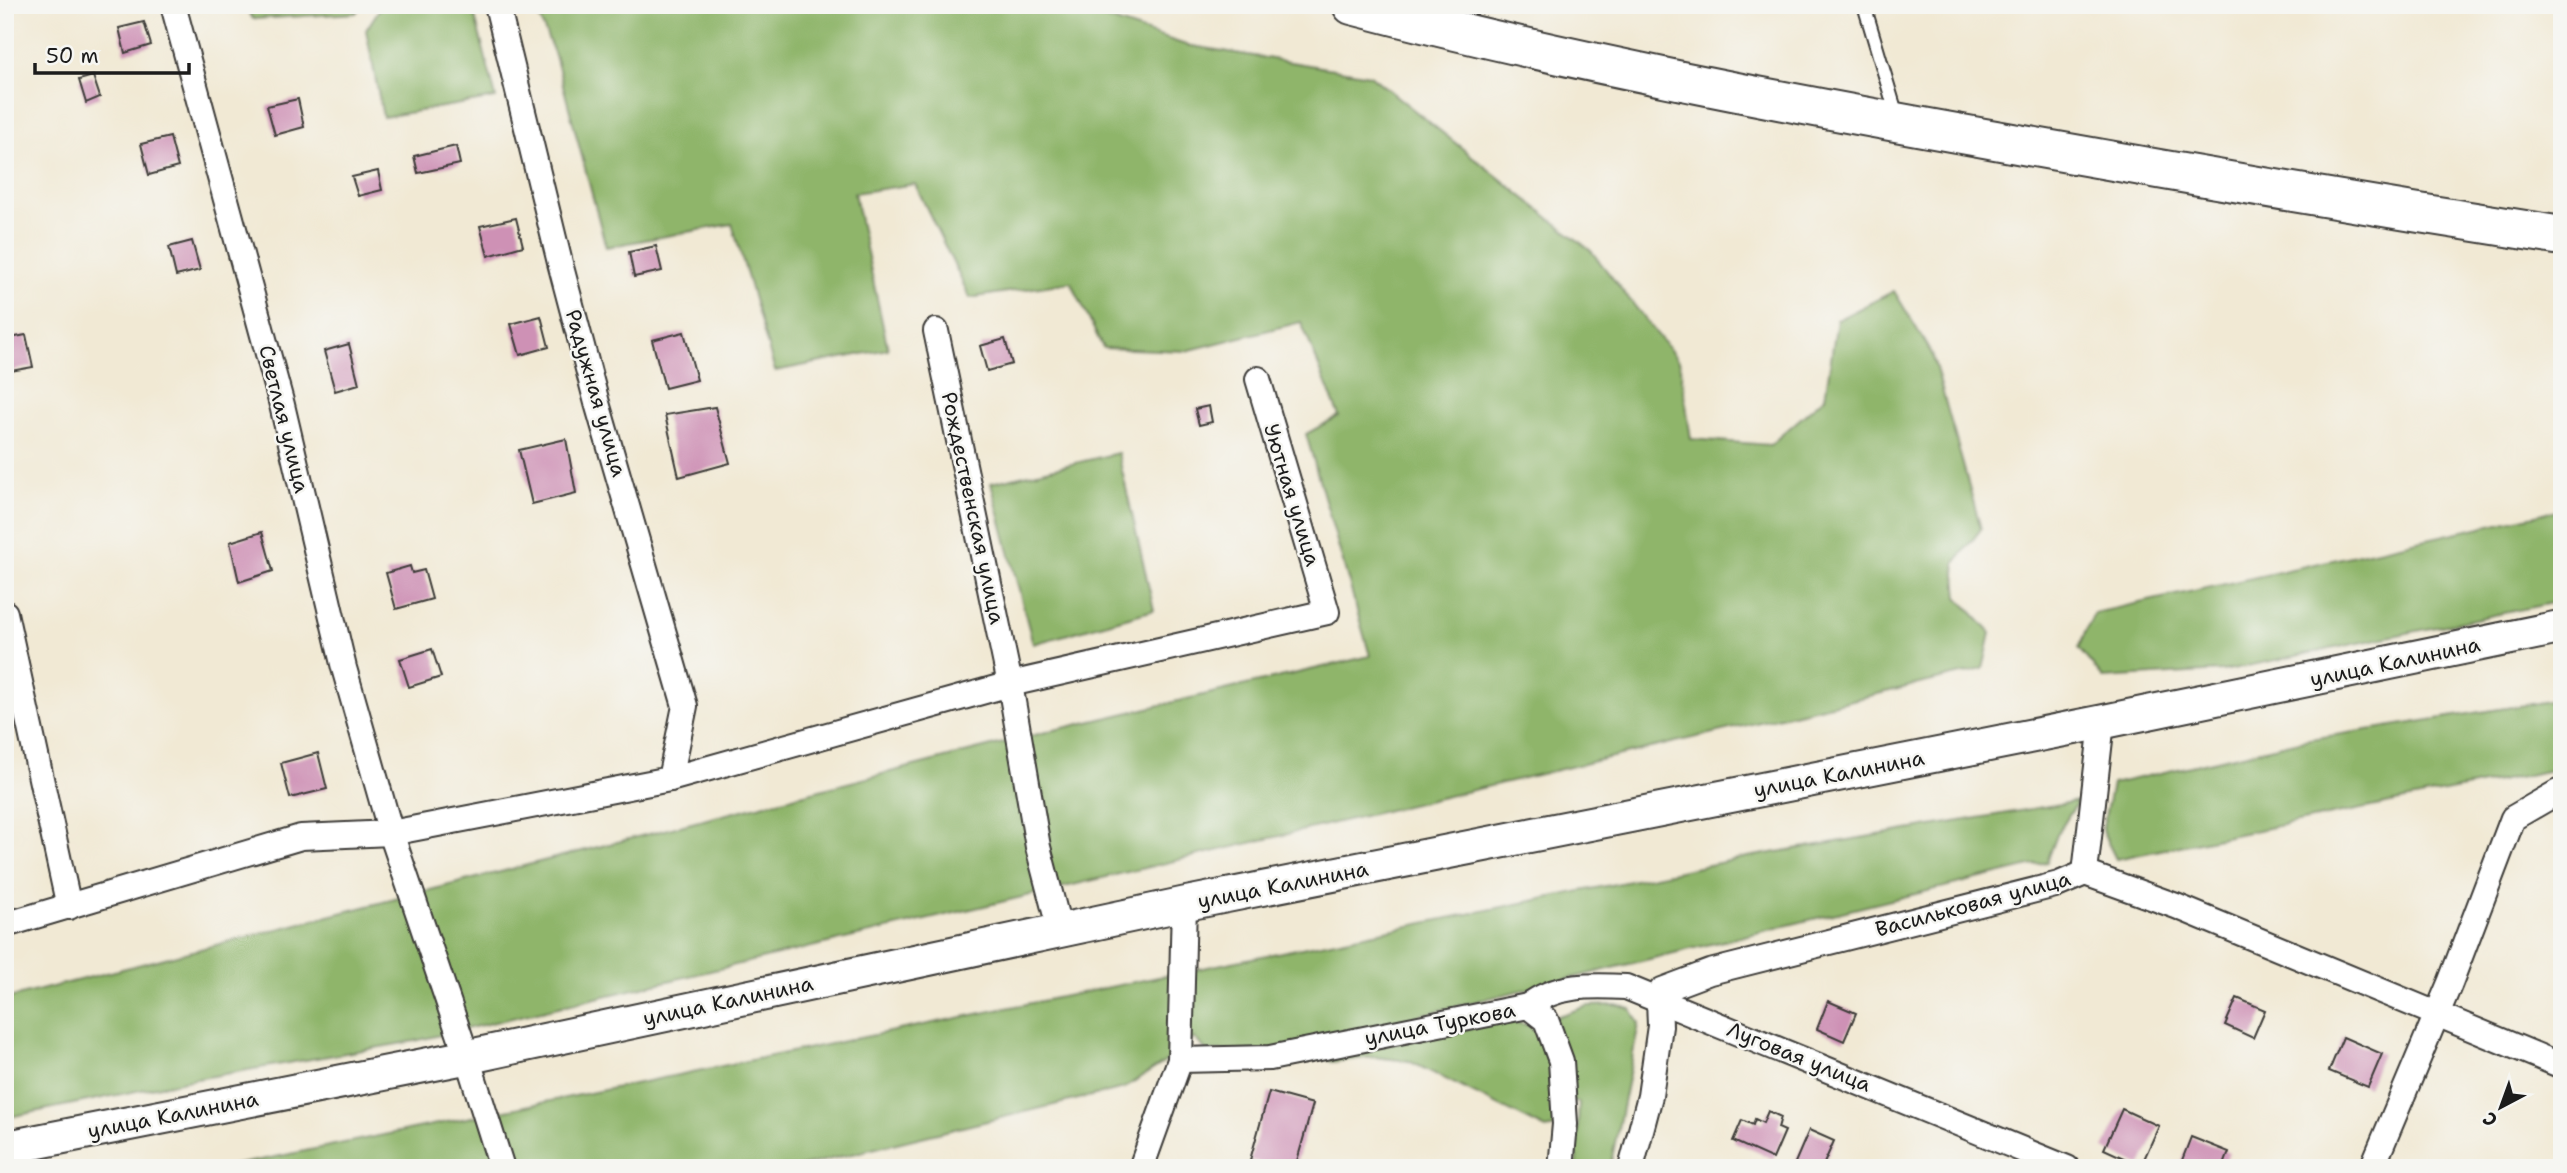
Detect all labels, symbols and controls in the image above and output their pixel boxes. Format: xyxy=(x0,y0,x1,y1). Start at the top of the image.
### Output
scale bar xyxy=(35,32,189,76)
text: 50 m xyxy=(46,42,99,70)
street label: Радужная улица xyxy=(559,306,633,480)
street label: Светлая улица xyxy=(252,342,316,496)
street label: Рождественская улица xyxy=(935,389,1011,627)
street label: Уютная улица xyxy=(1257,420,1327,570)
street label: улица Калинина xyxy=(2307,630,2483,694)
street label: улица Калинина xyxy=(1751,744,1927,804)
street label: улица Калинина xyxy=(1195,855,1371,915)
street label: Васильковая улица xyxy=(1872,864,2074,944)
street label: улица Калинина xyxy=(640,969,816,1033)
street label: улица Туркова xyxy=(1362,996,1518,1052)
street label: Луговая улица xyxy=(1723,1015,1875,1099)
north arrow xyxy=(2466,1072,2536,1142)
street label: улица Калинина xyxy=(85,1085,261,1145)
text: С xyxy=(2478,1106,2503,1133)

